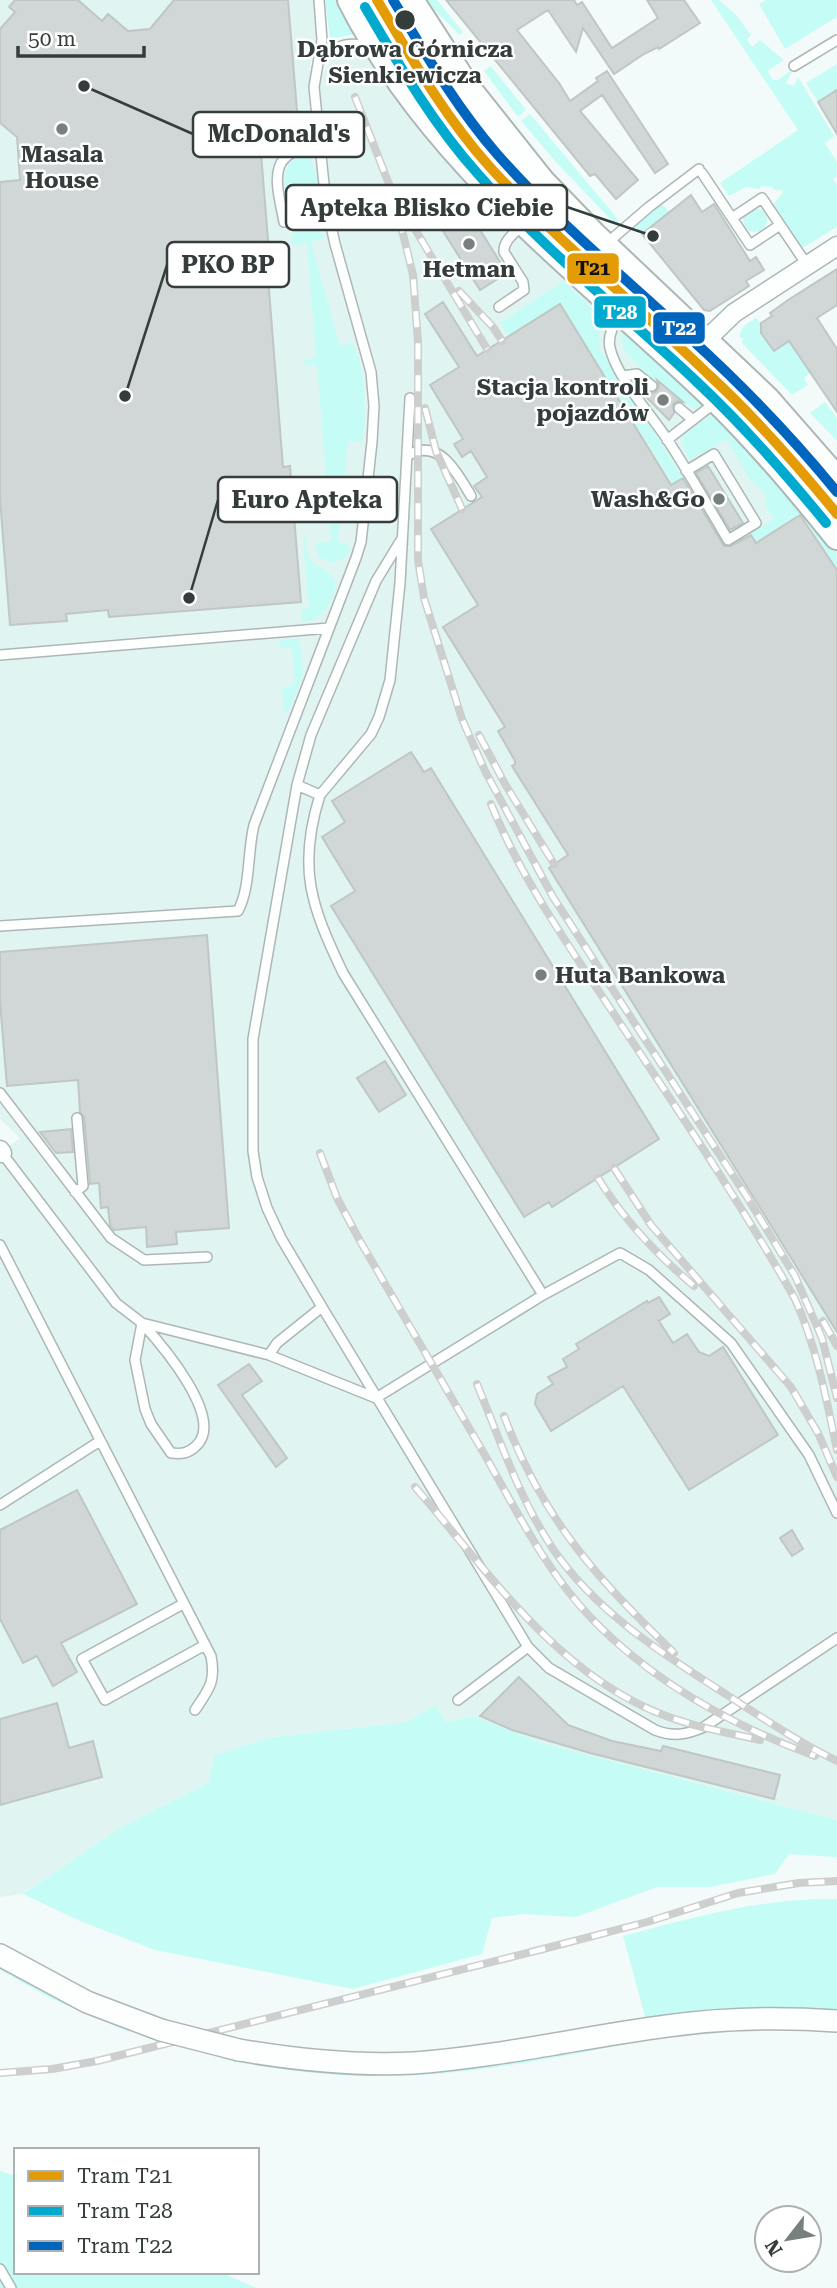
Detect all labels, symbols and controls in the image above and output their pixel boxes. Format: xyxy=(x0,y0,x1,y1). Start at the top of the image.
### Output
marker: Dąbrowa Górnicza Sienkiewicza xyxy=(393,8,417,32)
scale bar xyxy=(18,14,144,58)
text: 50 m xyxy=(28,27,76,51)
place label: Dąbrowa Górnicza Sienkiewicza xyxy=(297,36,513,89)
callout: McDonald's xyxy=(193,112,364,157)
text: McDonald's xyxy=(208,120,351,148)
marker: Masala House xyxy=(54,121,70,137)
place label: Masala House xyxy=(21,141,104,194)
callout: Apteka Blisko Ciebie xyxy=(286,185,567,230)
text: Apteka Blisko Ciebie xyxy=(301,194,553,222)
marker: Hetman xyxy=(461,236,477,252)
callout: PKO BP xyxy=(167,242,289,287)
text: PKO BP xyxy=(181,251,275,279)
line badge: T21 xyxy=(566,252,620,285)
place label: Hetman xyxy=(423,256,516,283)
text: T21 xyxy=(576,257,611,280)
line badge: T28 xyxy=(593,295,647,329)
text: T28 xyxy=(603,301,638,324)
line badge: T22 xyxy=(652,311,706,345)
text: T22 xyxy=(662,317,697,340)
place label: Stacja kontroli pojazdów xyxy=(477,374,649,427)
marker: Stacja kontroli pojazdów xyxy=(655,392,671,408)
callout: Euro Apteka xyxy=(218,477,397,522)
text: Euro Apteka xyxy=(232,486,382,514)
place label: Wash&Go xyxy=(591,486,705,513)
marker: Wash&Go xyxy=(711,491,727,507)
place label: Huta Bankowa xyxy=(555,962,726,989)
marker: Huta Bankowa xyxy=(533,967,549,983)
legend xyxy=(14,2148,259,2274)
text: Tram T21 xyxy=(77,2164,173,2188)
text: Tram T28 xyxy=(77,2199,173,2223)
north arrow xyxy=(753,2204,823,2274)
text: Tram T22 xyxy=(77,2234,173,2258)
text: N xyxy=(760,2235,787,2260)

